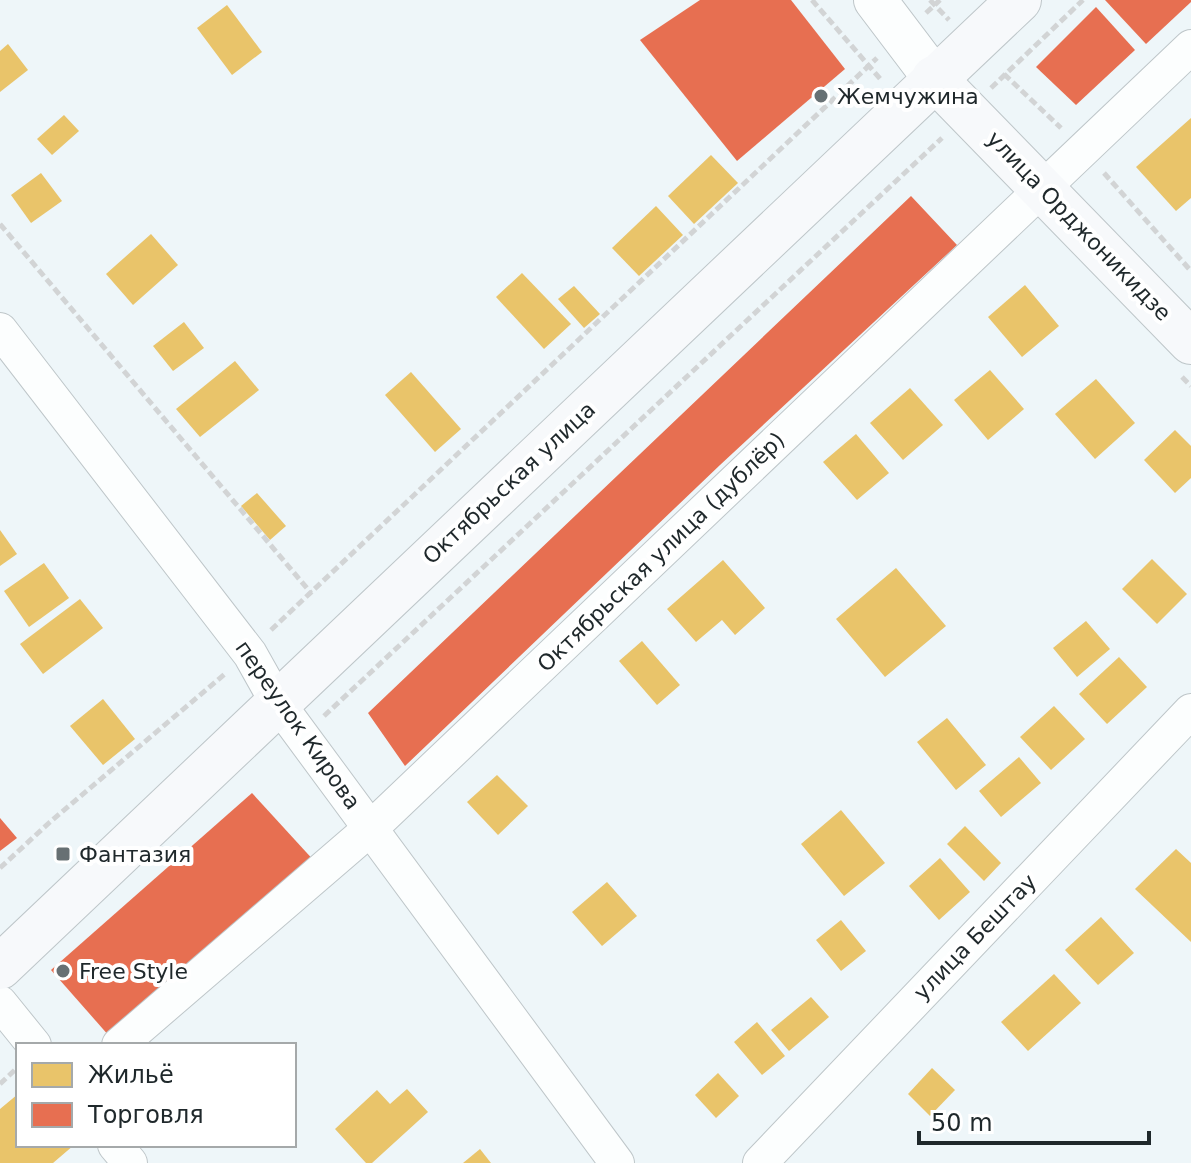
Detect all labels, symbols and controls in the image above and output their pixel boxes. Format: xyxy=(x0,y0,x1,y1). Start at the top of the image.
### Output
place label: Жемчужина xyxy=(837,84,979,109)
marker: Жемчужина xyxy=(812,87,830,105)
street label: улица Орджоникидзе xyxy=(982,126,1176,326)
street label: Октябрьская улица xyxy=(418,397,600,569)
street label: Октябрьская улица (дублёр) xyxy=(532,427,790,677)
street label: переулок Кирова xyxy=(230,636,366,814)
place label: Фантазия xyxy=(79,842,191,867)
marker: Фантазия xyxy=(54,845,72,863)
street label: улица Бештау xyxy=(909,869,1041,1005)
place label: Free Style xyxy=(79,959,188,984)
marker: Free Style xyxy=(54,962,72,980)
legend xyxy=(16,1043,296,1147)
text: Жильё xyxy=(88,1061,174,1089)
scale bar xyxy=(919,1095,1149,1145)
text: Торговля xyxy=(87,1101,204,1129)
text: 50 m xyxy=(931,1109,993,1137)

